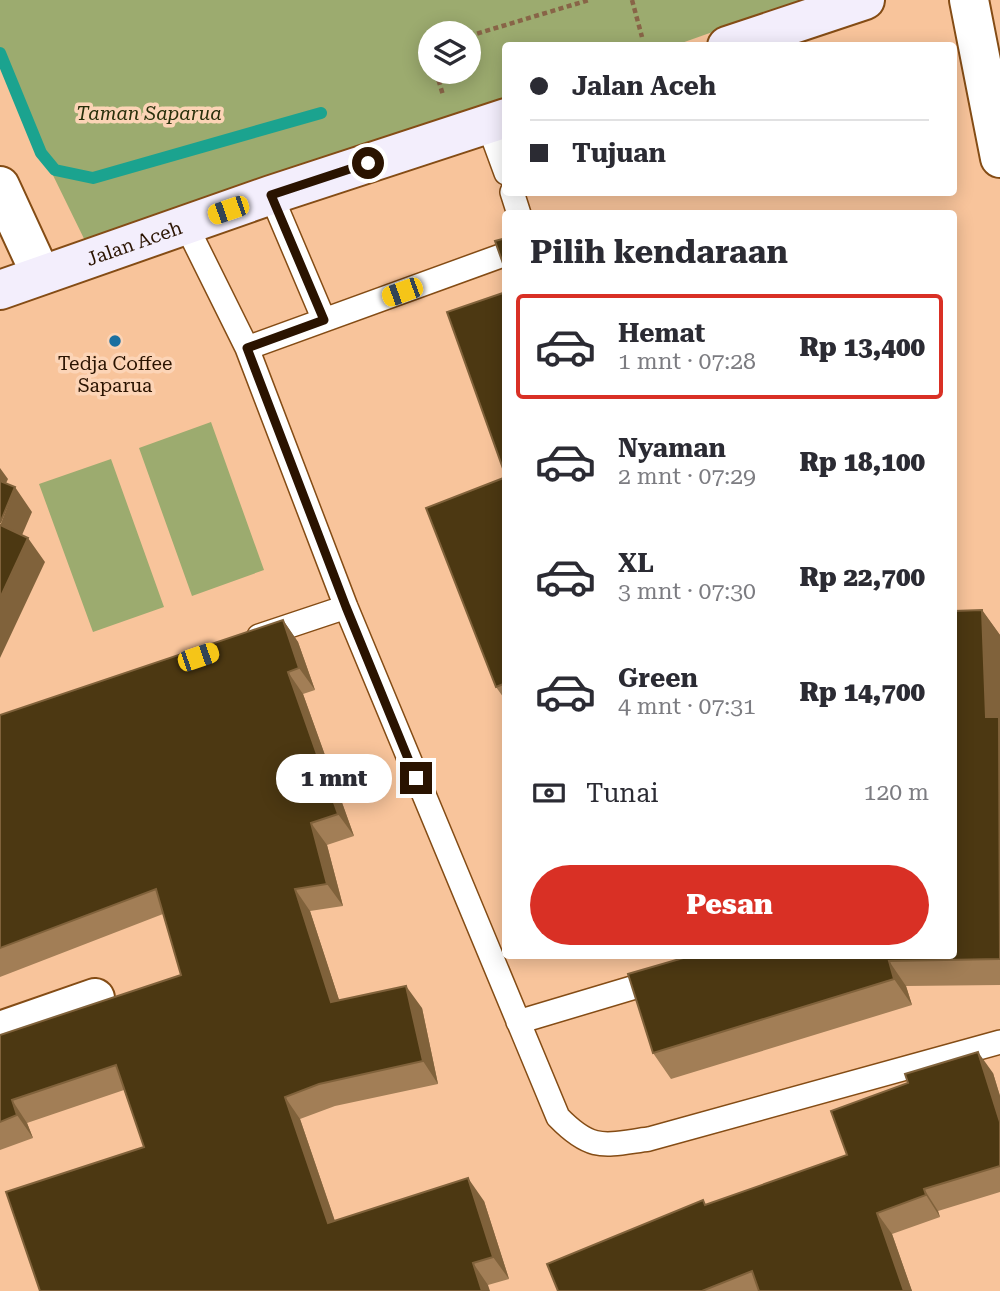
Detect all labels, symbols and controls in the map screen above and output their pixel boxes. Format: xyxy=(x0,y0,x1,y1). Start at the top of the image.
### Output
map controls xyxy=(418,21,481,84)
button: layers xyxy=(418,21,481,84)
text: Jalan Aceh xyxy=(572,71,716,101)
park label: Taman Saparua xyxy=(76,102,222,125)
text: Tujuan xyxy=(572,138,666,168)
route start xyxy=(352,147,384,179)
car xyxy=(205,193,252,227)
street label: Jalan Aceh xyxy=(83,216,185,271)
text: Pilih kendaraan xyxy=(530,233,788,271)
car xyxy=(379,275,426,309)
icon: car xyxy=(534,315,597,378)
text: Hemat xyxy=(618,318,705,348)
text: Rp 13,400 xyxy=(799,332,925,362)
marker: Tedja Coffee Saparua xyxy=(107,333,123,349)
text: 1 mnt · 07:28 xyxy=(618,348,756,375)
place label: Tedja Coffee Saparua xyxy=(58,352,172,397)
icon: car xyxy=(534,430,597,493)
text: Nyaman xyxy=(618,433,726,463)
text: Rp 18,100 xyxy=(799,447,925,477)
text: 2 mnt · 07:29 xyxy=(618,463,756,490)
icon: car xyxy=(534,545,597,608)
text: XL xyxy=(618,548,654,578)
text: Rp 22,700 xyxy=(799,562,925,592)
text: 3 mnt · 07:30 xyxy=(618,578,756,605)
car xyxy=(175,640,222,674)
icon: car xyxy=(534,660,597,723)
text: Green xyxy=(618,663,698,693)
text: Rp 14,700 xyxy=(799,677,925,707)
text: 4 mnt · 07:31 xyxy=(618,693,756,720)
callout: 1 mnt xyxy=(276,754,392,802)
route end xyxy=(400,762,432,794)
text: 1 mnt xyxy=(301,765,367,792)
icon: cash xyxy=(530,774,568,812)
text: Tunai xyxy=(586,778,659,808)
text: 120 m xyxy=(864,779,929,806)
button: Pesan xyxy=(530,865,929,945)

